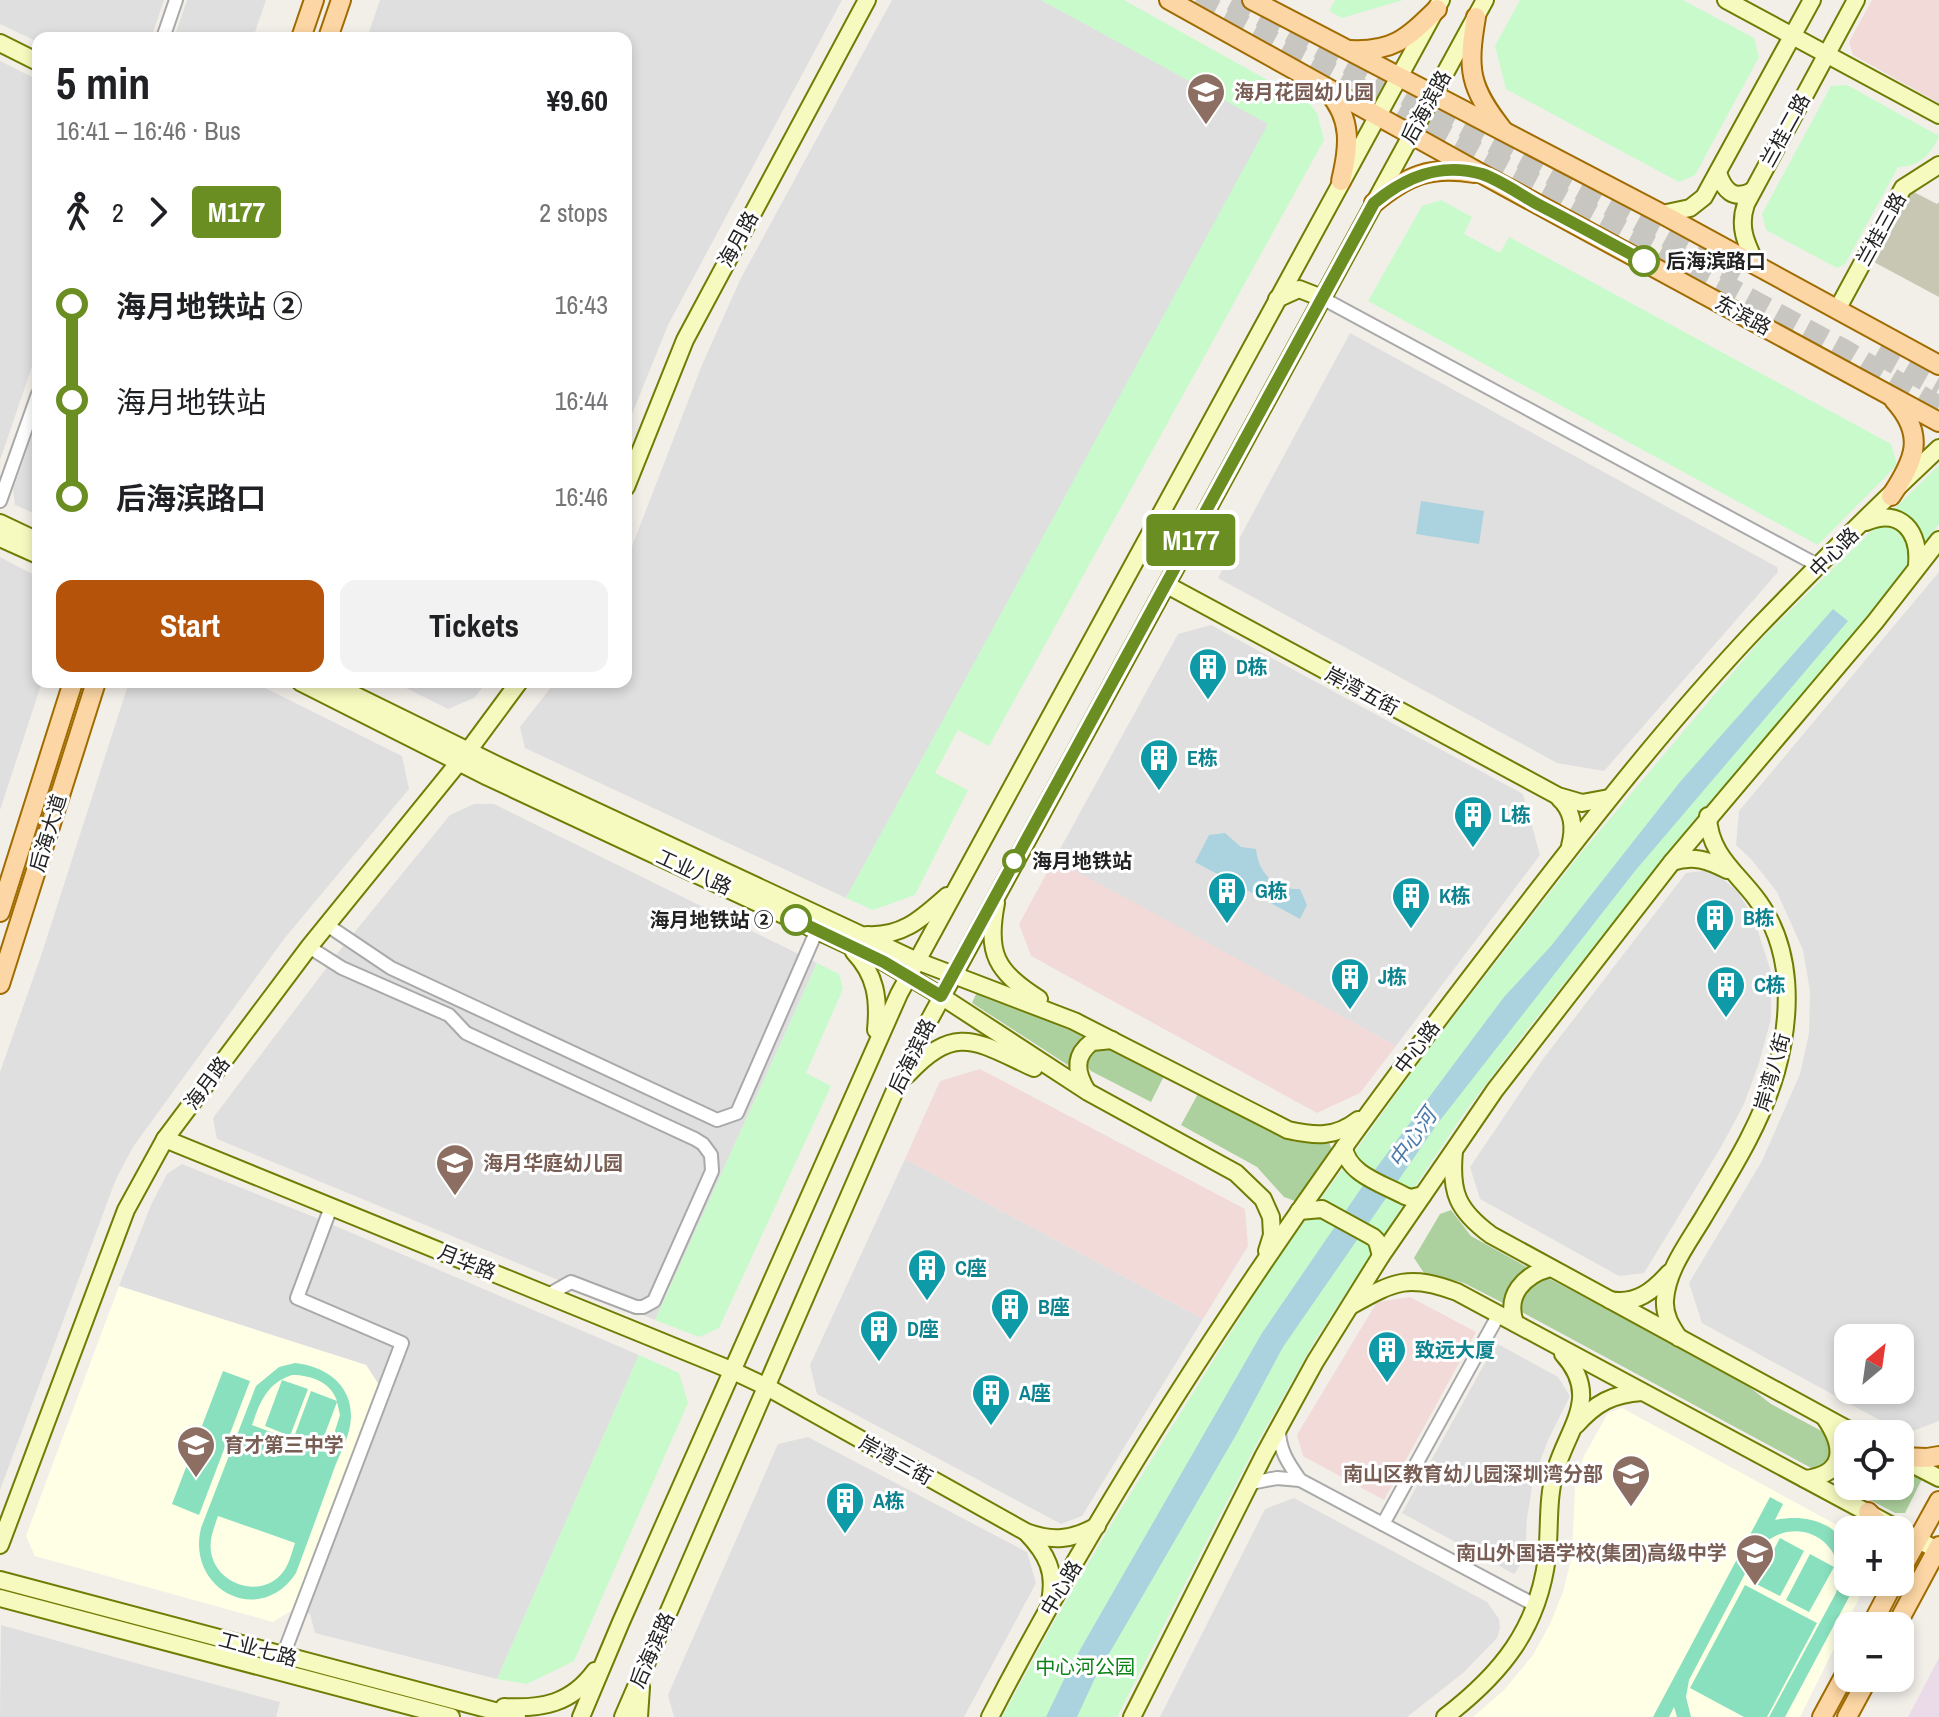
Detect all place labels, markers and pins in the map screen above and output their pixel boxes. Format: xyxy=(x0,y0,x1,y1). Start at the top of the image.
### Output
school or university icon: 海月花园幼儿园 xyxy=(1185,71,1227,126)
place label: 海月花园幼儿园 xyxy=(1234,78,1374,105)
marker: 后海滨路口 xyxy=(1629,246,1659,276)
place label: 后海滨路口 xyxy=(1666,247,1766,274)
building icon: D栋 xyxy=(1187,646,1229,701)
place label: D栋 xyxy=(1236,653,1268,680)
building icon: E栋 xyxy=(1138,737,1180,792)
place label: E栋 xyxy=(1187,744,1218,771)
building icon: L栋 xyxy=(1452,794,1494,849)
place label: L栋 xyxy=(1501,801,1531,828)
place label: 海月地铁站 xyxy=(1032,847,1132,874)
marker: 海月地铁站 xyxy=(1003,850,1025,872)
building icon: G栋 xyxy=(1206,870,1248,925)
building icon: K栋 xyxy=(1390,875,1432,930)
place label: G栋 xyxy=(1255,877,1288,904)
place label: K栋 xyxy=(1439,882,1471,909)
building icon: B栋 xyxy=(1694,897,1736,952)
place label: B栋 xyxy=(1743,904,1775,931)
marker: 海月地铁站 ② xyxy=(781,905,811,935)
place label: 海月地铁站 ② xyxy=(649,906,774,933)
building icon: J栋 xyxy=(1329,956,1371,1011)
place label: J栋 xyxy=(1378,963,1407,990)
building icon: C栋 xyxy=(1705,964,1747,1019)
place label: C栋 xyxy=(1754,971,1786,998)
school or university icon: 海月华庭幼儿园 xyxy=(434,1142,476,1197)
place label: 海月华庭幼儿园 xyxy=(483,1149,623,1176)
building icon: C座 xyxy=(906,1247,948,1302)
place label: C座 xyxy=(955,1254,987,1281)
building icon: B座 xyxy=(989,1286,1031,1341)
place label: B座 xyxy=(1038,1293,1070,1320)
building icon: D座 xyxy=(858,1308,900,1363)
place label: D座 xyxy=(907,1315,939,1342)
building icon: 致远大厦 xyxy=(1366,1329,1408,1384)
place label: 致远大厦 xyxy=(1415,1336,1495,1363)
building icon: A座 xyxy=(970,1372,1012,1427)
place label: A座 xyxy=(1019,1379,1051,1406)
school or university icon: 育才第三中学 xyxy=(175,1424,217,1479)
place label: 育才第三中学 xyxy=(224,1431,344,1458)
school or university icon: 南山区教育幼儿园深圳湾分部 xyxy=(1610,1453,1652,1508)
place label: 南山区教育幼儿园深圳湾分部 xyxy=(1343,1460,1603,1487)
building icon: A栋 xyxy=(824,1480,866,1535)
place label: A栋 xyxy=(873,1487,905,1514)
school or university icon: 南山外国语学校(集团)高级中学 xyxy=(1734,1532,1776,1587)
place label: 南山外国语学校(集团)高级中学 xyxy=(1456,1539,1727,1566)

